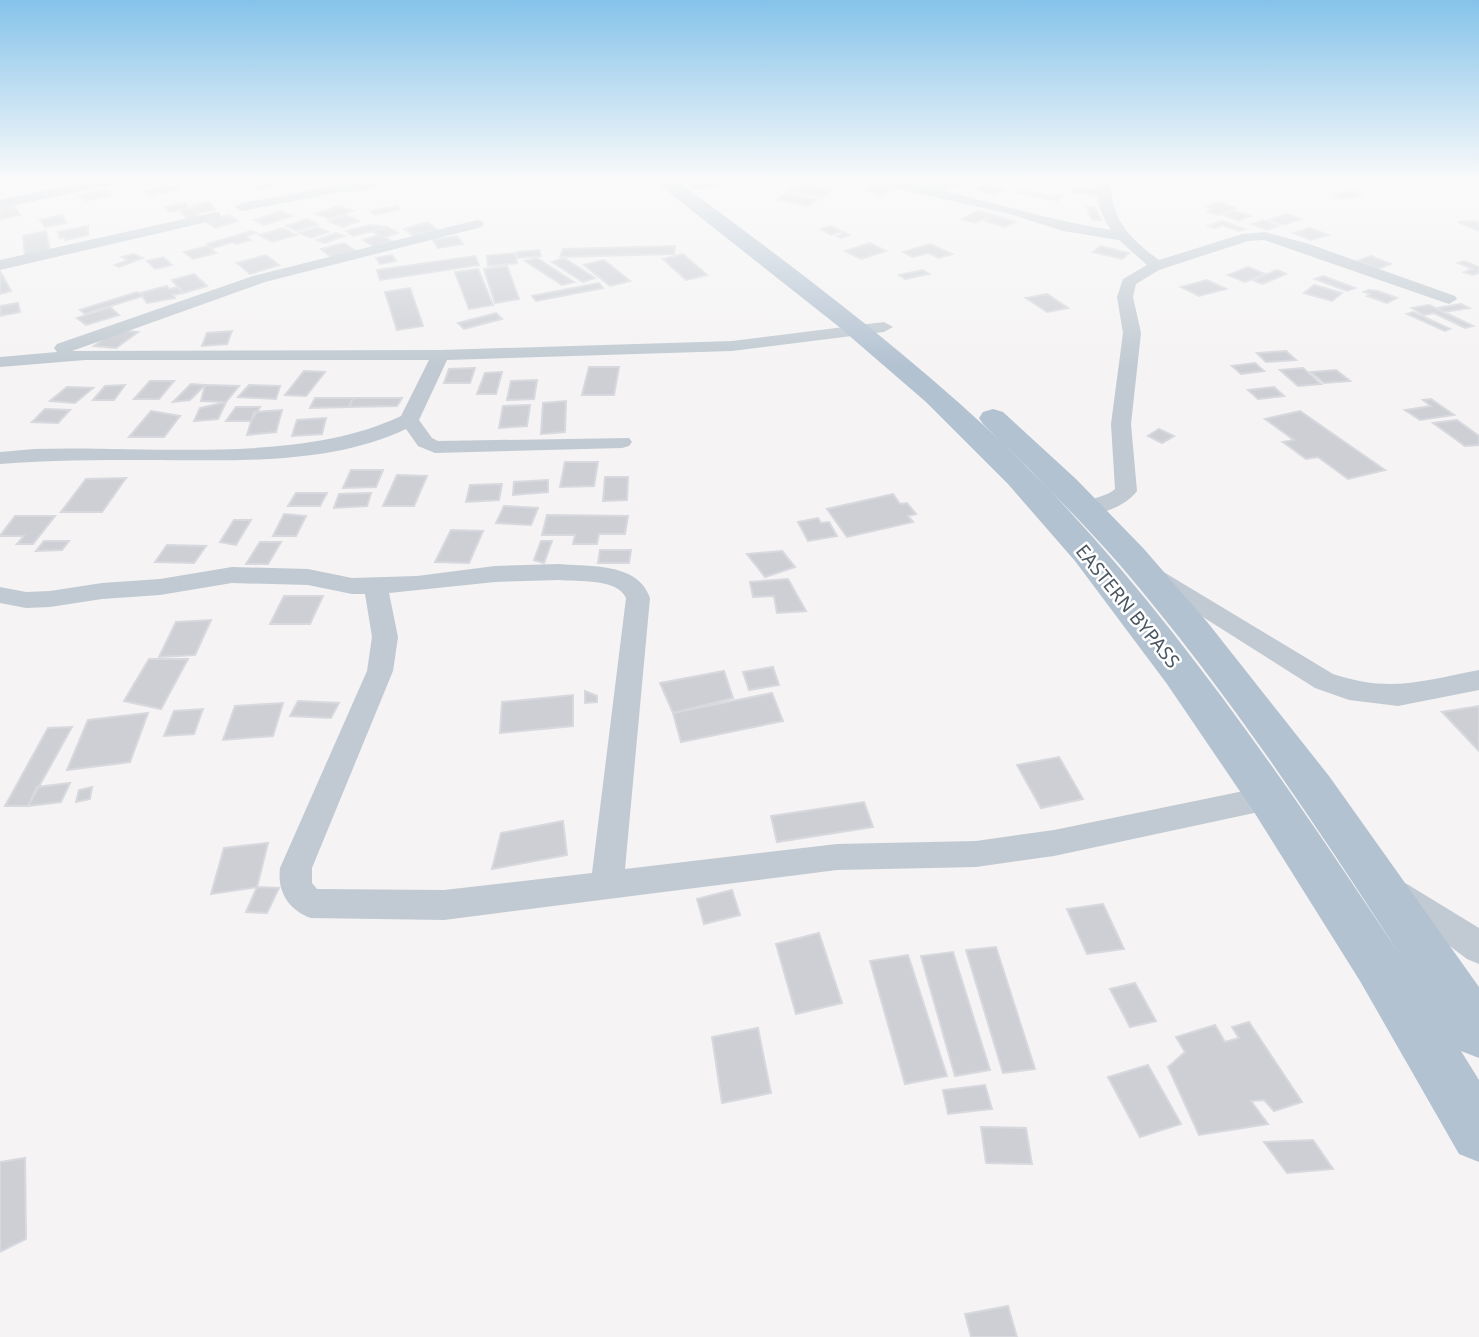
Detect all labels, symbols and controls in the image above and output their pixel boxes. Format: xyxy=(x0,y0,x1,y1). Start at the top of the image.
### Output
street label: EASTERN BYPASS xyxy=(1070,539,1186,673)

